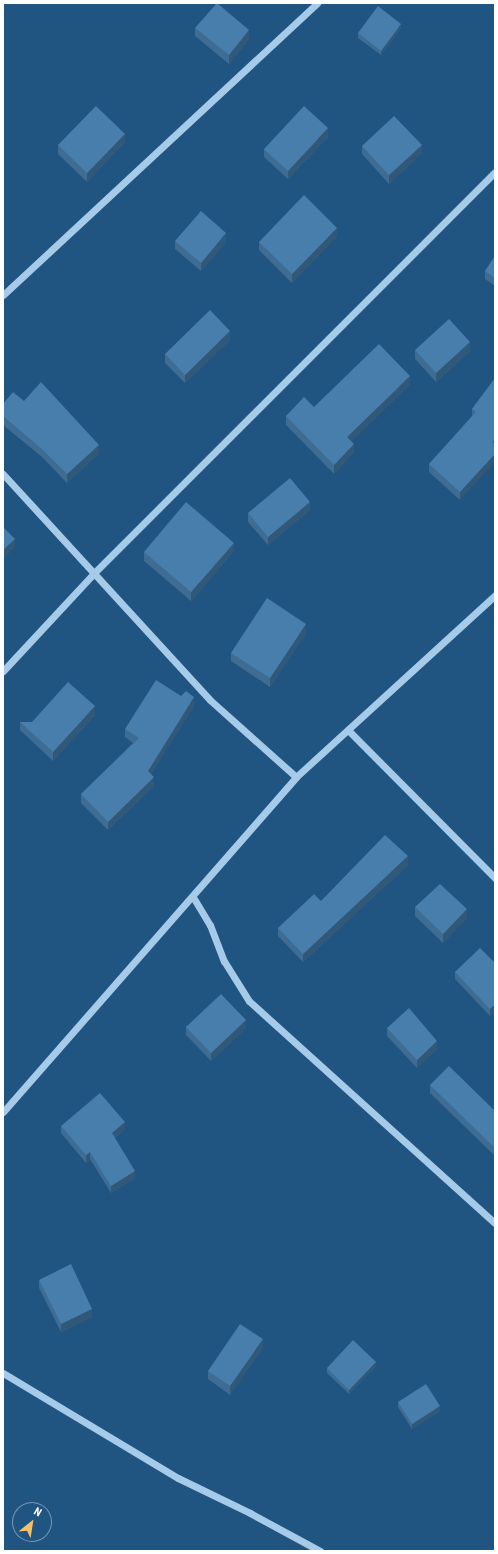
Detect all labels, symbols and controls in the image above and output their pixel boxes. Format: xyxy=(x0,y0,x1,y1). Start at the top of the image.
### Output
north arrow xyxy=(12,1502,52,1542)
text: N xyxy=(32,1505,44,1519)

